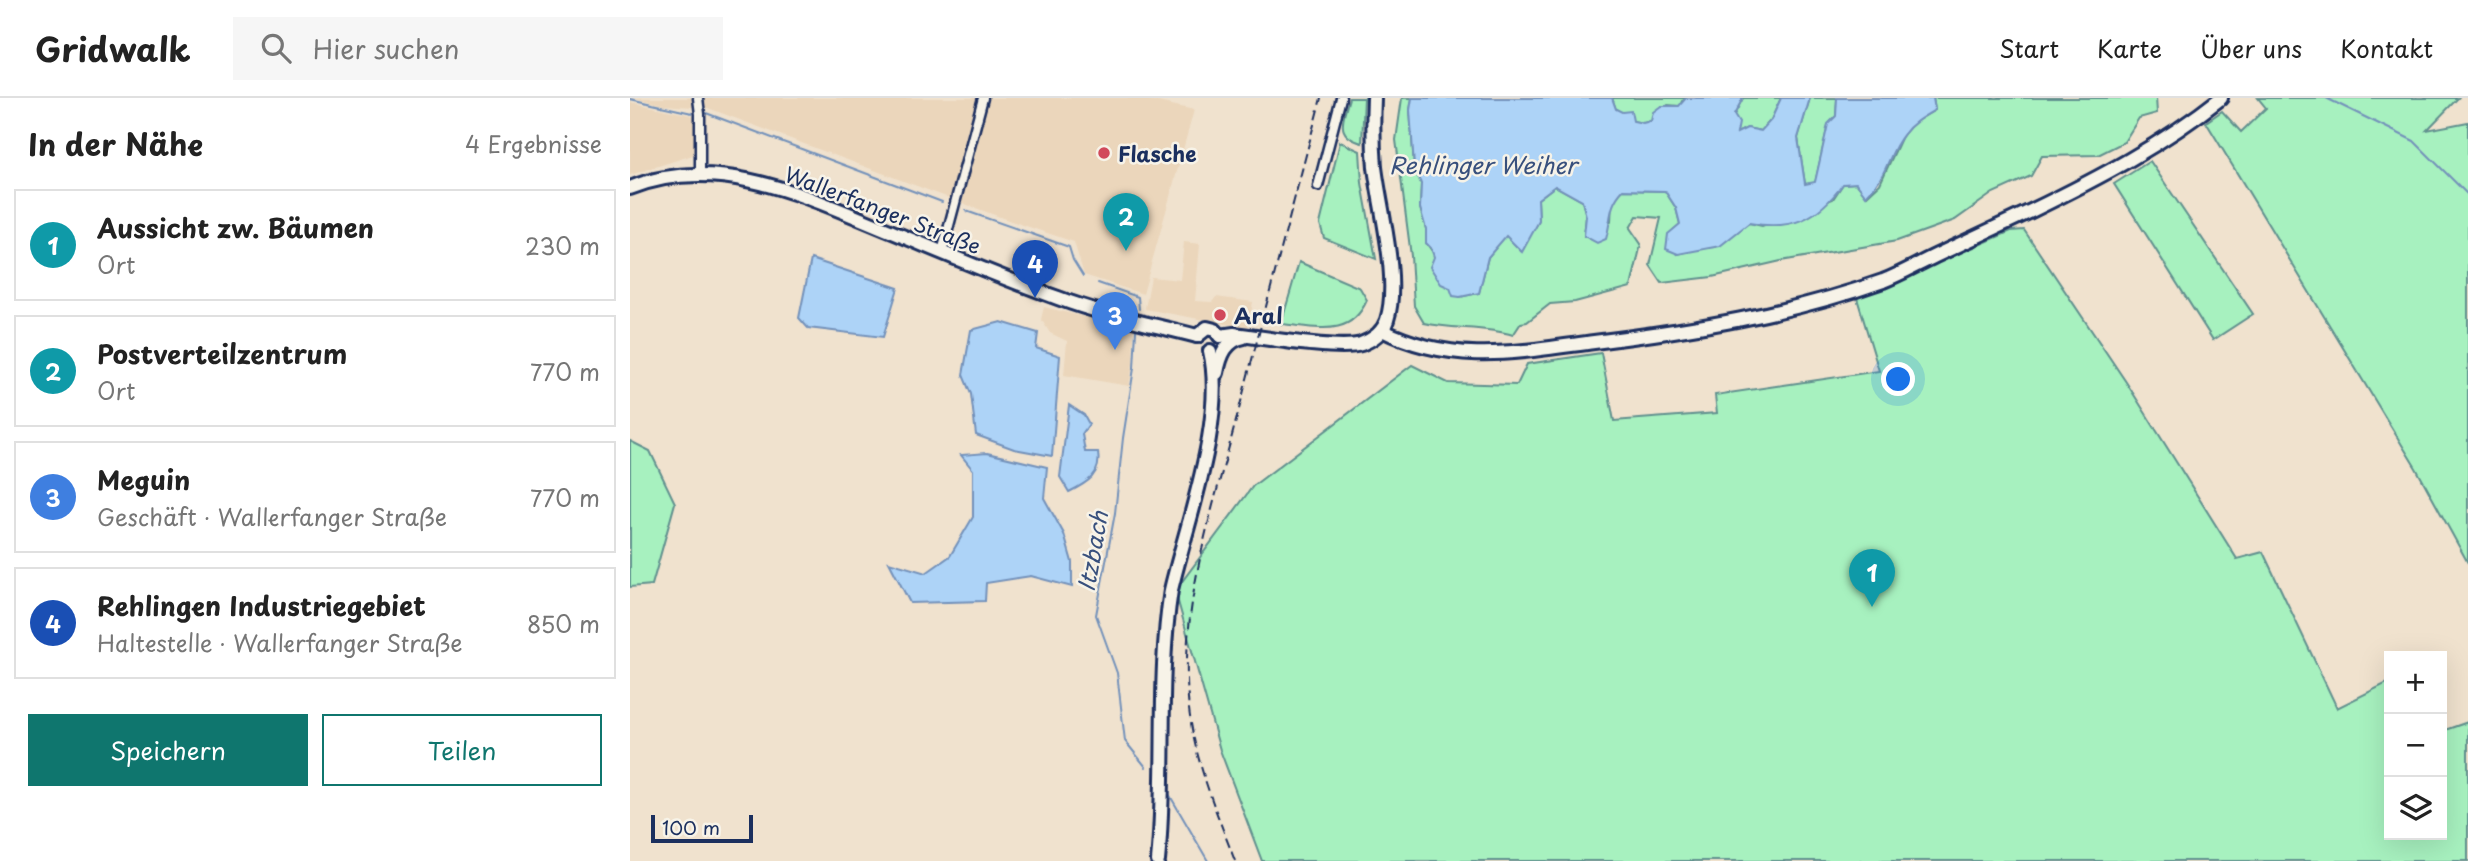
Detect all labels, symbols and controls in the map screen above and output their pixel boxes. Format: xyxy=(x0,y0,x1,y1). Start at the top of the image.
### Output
search box xyxy=(233,17,723,80)
text: Gridwalk xyxy=(35,23,191,73)
icon: search xyxy=(257,29,295,67)
text: Hier suchen xyxy=(313,29,459,68)
text: Start xyxy=(1999,30,2059,66)
text: Karte xyxy=(2097,30,2162,66)
text: Über uns xyxy=(2200,30,2302,66)
text: Kontakt xyxy=(2340,30,2433,66)
text: In der Nähe xyxy=(28,121,203,166)
text: 4 Ergebnisse xyxy=(465,126,602,161)
place label: Flasche xyxy=(1118,137,1197,169)
marker: Flasche xyxy=(1096,145,1112,161)
water label: Rehlinger Weiher xyxy=(1389,147,1580,182)
street label: Wallerfanger Straße xyxy=(780,157,986,261)
pin: 2 xyxy=(1103,193,1149,251)
text: Aussicht zw. Bäumen xyxy=(97,208,374,247)
text: 1 xyxy=(48,228,59,263)
text: 230 m xyxy=(525,228,600,263)
pin: 4 xyxy=(1012,240,1058,298)
text: Ort xyxy=(97,247,135,282)
pin: 3 xyxy=(1092,292,1138,350)
place label: Aral xyxy=(1234,299,1283,331)
marker: Aral xyxy=(1212,307,1228,323)
text: Postverteilzentrum xyxy=(97,334,347,373)
text: 2 xyxy=(45,354,61,389)
text: 770 m xyxy=(530,354,600,389)
your location xyxy=(1881,362,1915,396)
text: Ort xyxy=(97,373,135,408)
text: Meguin xyxy=(97,460,190,499)
text: 3 xyxy=(45,480,61,515)
text: 770 m xyxy=(530,480,600,515)
text: Geschäft · Wallerfanger Straße xyxy=(97,499,447,534)
water label: Itzbach xyxy=(1068,508,1116,594)
pin: 1 xyxy=(1849,549,1895,607)
text: Rehlingen Industriegebiet xyxy=(97,586,426,625)
text: 4 xyxy=(45,606,61,641)
text: 850 m xyxy=(527,606,600,641)
text: Haltestelle · Wallerfanger Straße xyxy=(97,625,462,660)
map controls xyxy=(2384,651,2447,840)
button: + xyxy=(2384,651,2447,714)
button: Speichern xyxy=(28,714,308,786)
button: Teilen xyxy=(322,714,602,786)
button: − xyxy=(2384,714,2447,777)
button: layers xyxy=(2384,777,2447,840)
scale bar xyxy=(651,812,752,844)
text: 100 m xyxy=(662,813,720,841)

